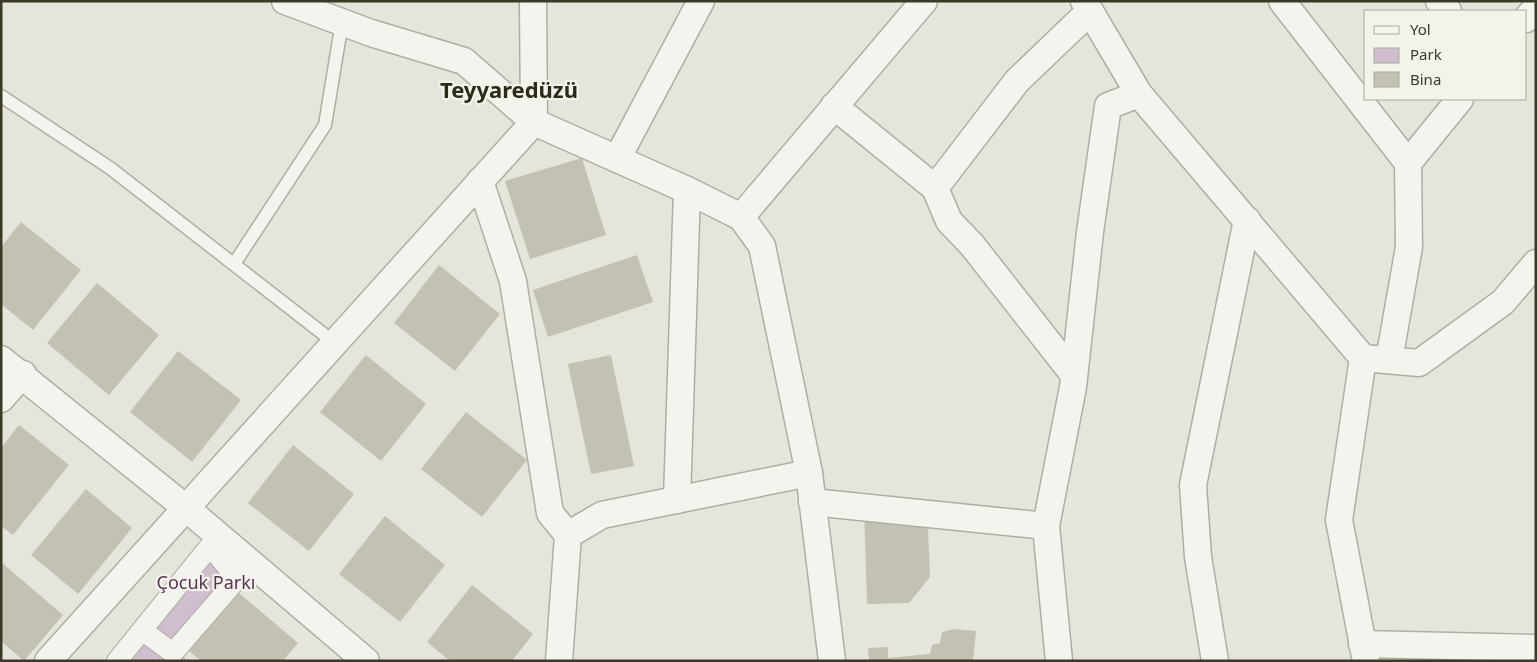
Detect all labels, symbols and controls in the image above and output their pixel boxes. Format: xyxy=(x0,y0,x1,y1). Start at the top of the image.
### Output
legend xyxy=(1364,10,1527,100)
text: Yol xyxy=(1410,19,1431,39)
text: Park xyxy=(1410,44,1442,64)
text: Bina xyxy=(1410,69,1441,89)
district label: Teyyaredüzü xyxy=(440,74,578,104)
park label: Çocuk Parkı xyxy=(157,570,256,594)

